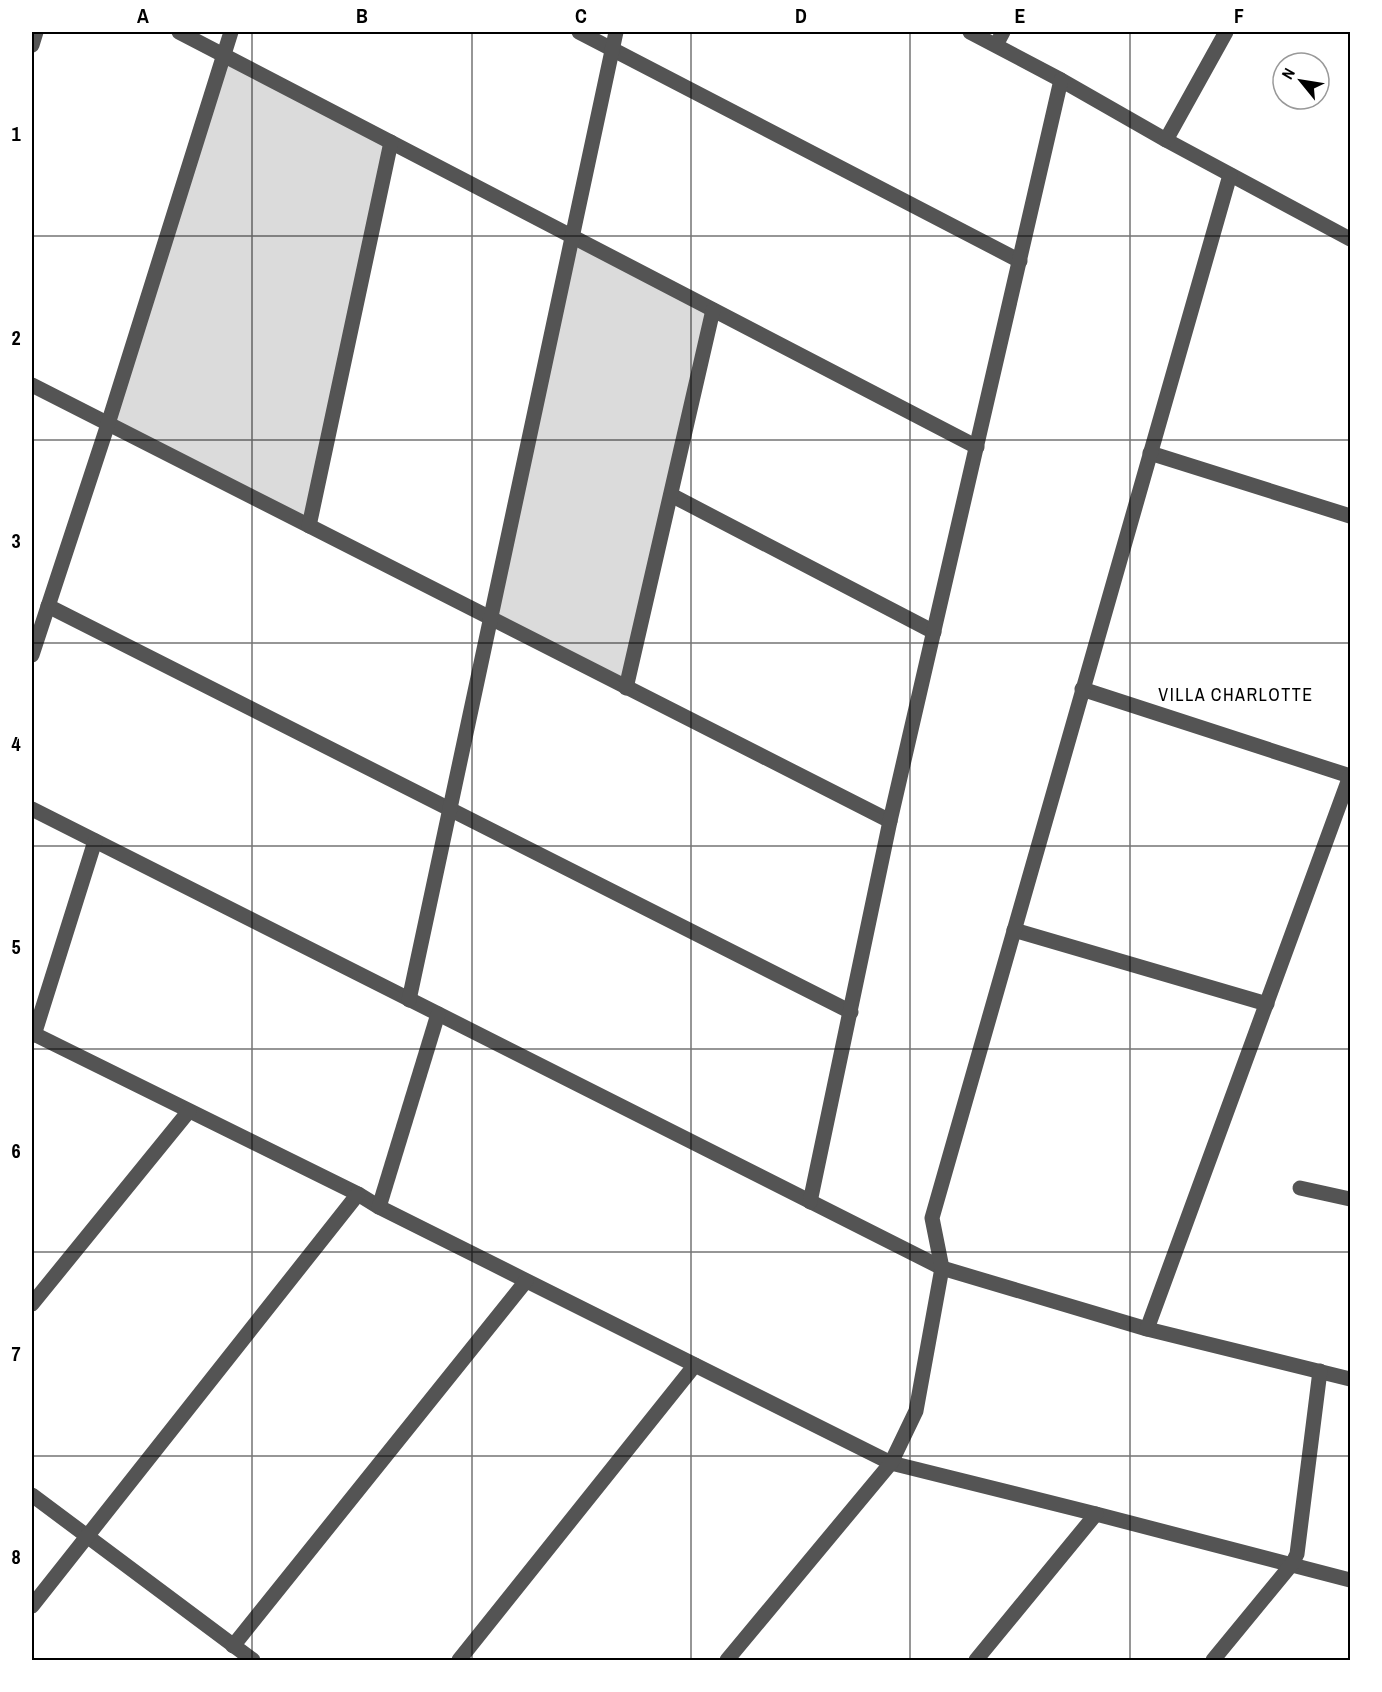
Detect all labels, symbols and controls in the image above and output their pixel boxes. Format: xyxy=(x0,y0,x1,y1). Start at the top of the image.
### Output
text: A xyxy=(137,2,149,29)
text: B xyxy=(356,2,368,29)
text: C xyxy=(575,2,587,29)
text: D xyxy=(795,2,807,29)
text: E xyxy=(1015,2,1026,29)
text: F xyxy=(1234,2,1244,29)
north arrow xyxy=(1271,51,1331,111)
text: N xyxy=(1276,64,1300,83)
text: 1 xyxy=(11,120,21,147)
text: 2 xyxy=(11,324,21,351)
text: 3 xyxy=(11,527,21,554)
district label: VILLA CHARLOTTE xyxy=(1158,682,1314,707)
text: 4 xyxy=(11,730,21,757)
text: 5 xyxy=(11,933,21,960)
text: 6 xyxy=(11,1137,21,1164)
text: 7 xyxy=(11,1340,21,1367)
text: 8 xyxy=(11,1543,21,1570)

